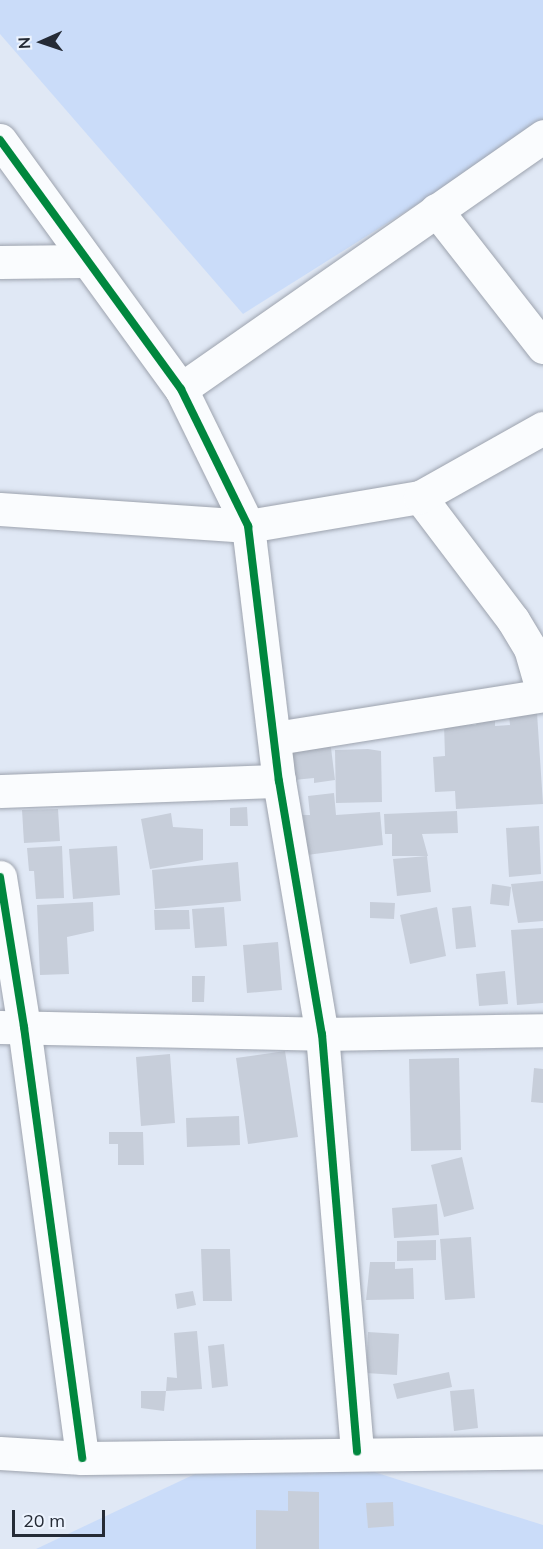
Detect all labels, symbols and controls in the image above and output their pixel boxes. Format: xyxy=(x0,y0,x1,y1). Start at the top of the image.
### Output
north arrow xyxy=(12,12,72,72)
text: N xyxy=(14,36,34,50)
scale bar xyxy=(15,1498,108,1536)
text: 20 m xyxy=(23,1509,65,1532)

